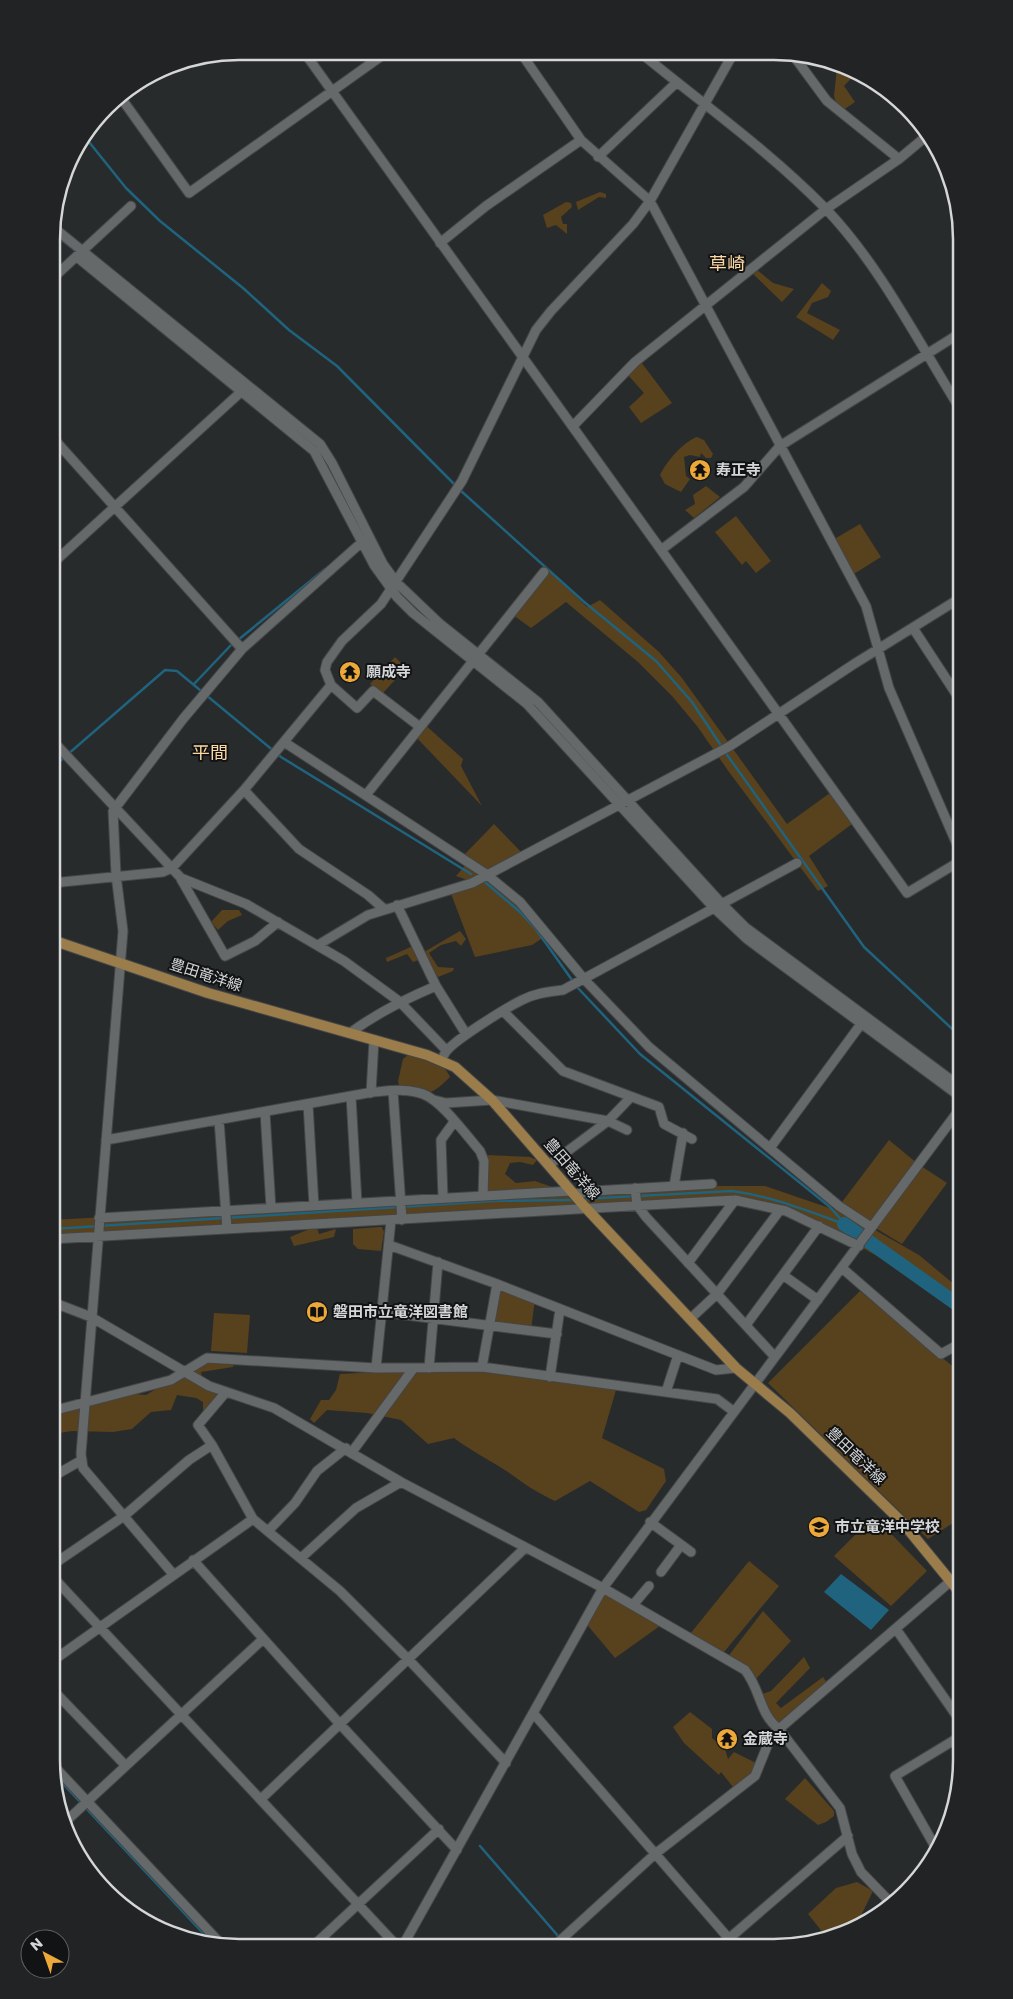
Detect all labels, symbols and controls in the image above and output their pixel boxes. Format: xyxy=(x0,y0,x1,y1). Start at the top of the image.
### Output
district label: 草崎 xyxy=(709,251,745,276)
temple icon: 寿正寺 xyxy=(688,458,712,482)
place label: 寿正寺 xyxy=(716,459,761,480)
temple icon: 願成寺 xyxy=(338,660,362,684)
place label: 願成寺 xyxy=(366,661,411,682)
district label: 平間 xyxy=(192,740,228,765)
street label: 豊田竜洋線 xyxy=(167,953,245,996)
street label: 豊田竜洋線 xyxy=(540,1133,605,1204)
library icon: 磐田市立竜洋図書館 xyxy=(305,1300,329,1324)
place label: 磐田市立竜洋図書館 xyxy=(333,1301,468,1322)
street label: 豊田竜洋線 xyxy=(822,1422,891,1489)
school or university icon: 市立竜洋中学校 xyxy=(807,1515,831,1539)
place label: 市立竜洋中学校 xyxy=(835,1516,940,1537)
temple icon: 金蔵寺 xyxy=(715,1727,739,1751)
place label: 金蔵寺 xyxy=(743,1728,788,1749)
north arrow xyxy=(20,1929,70,1979)
text: N xyxy=(26,1933,47,1955)

